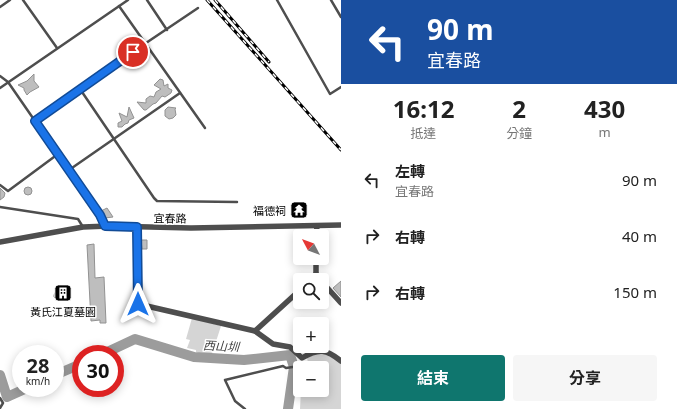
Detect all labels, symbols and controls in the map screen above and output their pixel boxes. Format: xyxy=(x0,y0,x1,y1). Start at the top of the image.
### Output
text: 90 m xyxy=(427,10,494,48)
icon: left xyxy=(361,16,413,68)
pin xyxy=(116,35,150,69)
icon: arrive xyxy=(122,41,144,63)
text: 宜春路 xyxy=(427,48,481,72)
text: 16:12 xyxy=(393,92,454,125)
text: 2 xyxy=(512,92,526,125)
text: 430 xyxy=(584,92,625,125)
text: m xyxy=(599,123,611,141)
text: 抵達 xyxy=(411,124,437,142)
text: 分鐘 xyxy=(506,124,532,142)
text: 左轉 xyxy=(395,161,425,181)
icon: left xyxy=(361,169,383,191)
text: 90 m xyxy=(622,170,657,190)
text: 宜春路 xyxy=(395,182,434,200)
temple icon: 福德祠 xyxy=(289,200,309,220)
place label: 福德祠 xyxy=(253,203,286,218)
street label: 宜春路 xyxy=(153,210,187,226)
icon: right xyxy=(361,225,383,247)
text: 40 m xyxy=(622,226,657,246)
text: 右轉 xyxy=(395,227,425,247)
north arrow xyxy=(293,229,329,265)
map controls xyxy=(293,229,329,397)
button: search xyxy=(293,273,329,309)
icon: right xyxy=(361,281,383,303)
text: 150 m xyxy=(613,282,657,302)
building icon: 黃氏江夏墓園 xyxy=(53,283,73,303)
position arrow xyxy=(117,283,159,325)
text: 右轉 xyxy=(395,283,425,303)
place label: 黃氏江夏墓園 xyxy=(30,304,96,319)
button: + xyxy=(293,317,329,353)
water label: 西山圳 xyxy=(203,337,241,356)
speed limit sign: 30 xyxy=(72,345,124,397)
text: 28 xyxy=(27,352,49,379)
button: 結束 xyxy=(361,355,505,401)
button: 分享 xyxy=(513,355,657,401)
button: − xyxy=(293,361,329,397)
text: km/h xyxy=(26,374,50,388)

